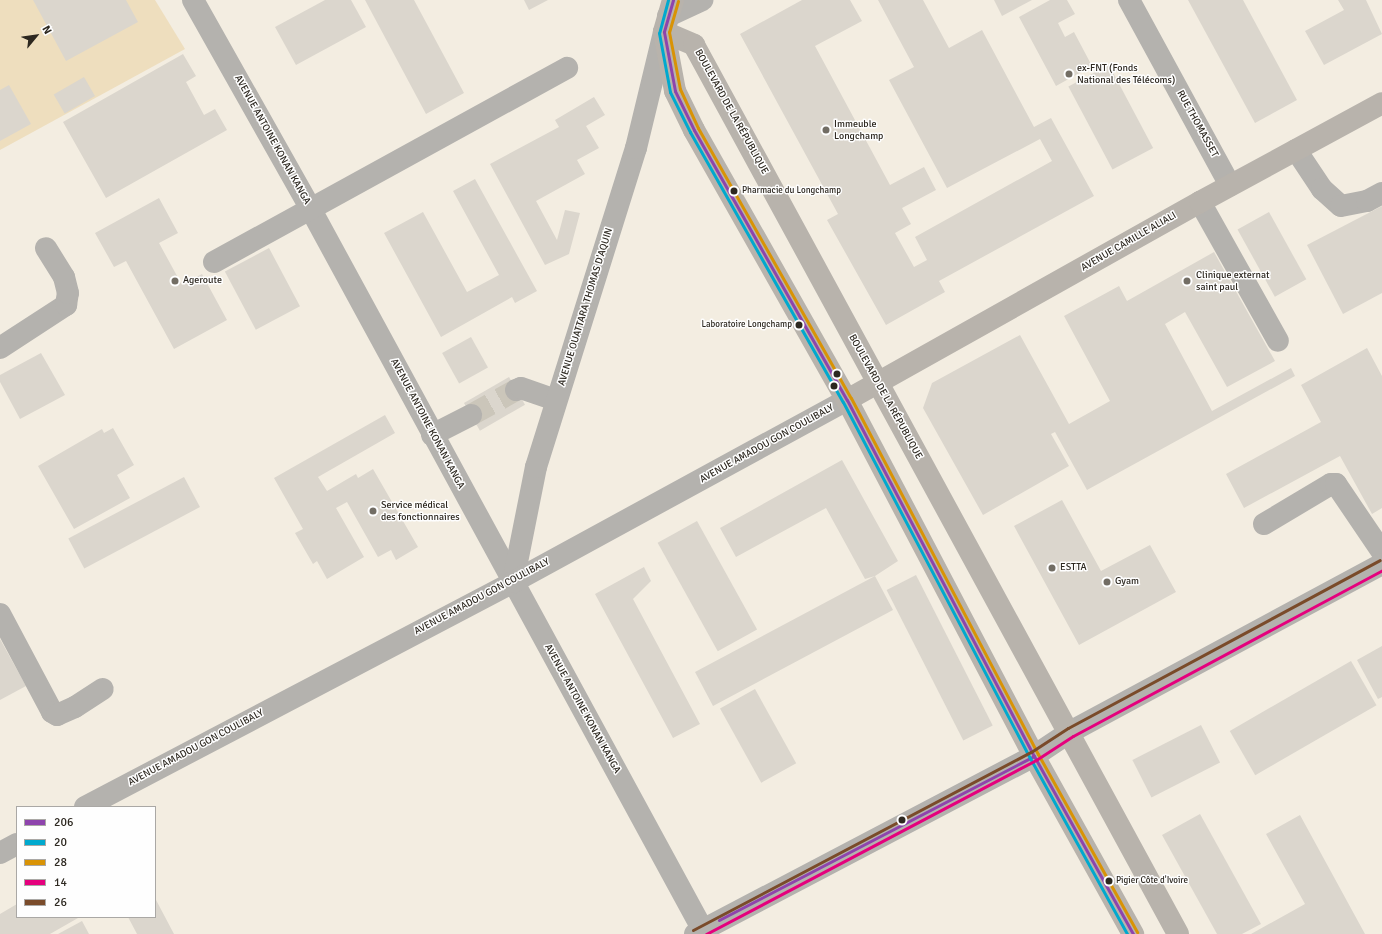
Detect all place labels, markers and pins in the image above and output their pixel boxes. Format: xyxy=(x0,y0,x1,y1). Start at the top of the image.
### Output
place label: ex-FNT (Fonds National des Télécoms) xyxy=(1077,62,1175,86)
marker: ex-FNT (Fonds National des Télécoms) xyxy=(1064,69,1074,79)
place label: Immeuble Longchamp xyxy=(834,118,883,142)
marker: Immeuble Longchamp xyxy=(821,125,831,135)
marker: Pharmacie du Longchamp xyxy=(729,186,739,196)
place label: Pharmacie du Longchamp xyxy=(742,186,841,196)
place label: Clinique externat saint paul xyxy=(1196,269,1269,292)
place label: Ageroute xyxy=(183,275,222,287)
marker: Clinique externat saint paul xyxy=(1181,275,1193,287)
marker: Ageroute xyxy=(170,276,180,286)
place label: Laboratoire Longchamp xyxy=(701,320,792,330)
marker: Laboratoire Longchamp xyxy=(794,320,804,330)
unlabelled marker xyxy=(832,369,842,379)
unlabelled marker xyxy=(829,381,839,391)
place label: Service médical des fonctionnaires xyxy=(381,499,460,522)
marker: Service médical des fonctionnaires xyxy=(368,506,378,516)
place label: ESTTA xyxy=(1060,562,1087,574)
marker: ESTTA xyxy=(1047,563,1057,573)
place label: Gyam xyxy=(1115,576,1139,588)
marker: Gyam xyxy=(1102,577,1112,587)
unlabelled marker xyxy=(897,815,907,825)
marker: Pigier Côte d'Ivoire xyxy=(1104,876,1114,886)
place label: Pigier Côte d'Ivoire xyxy=(1116,876,1188,886)

